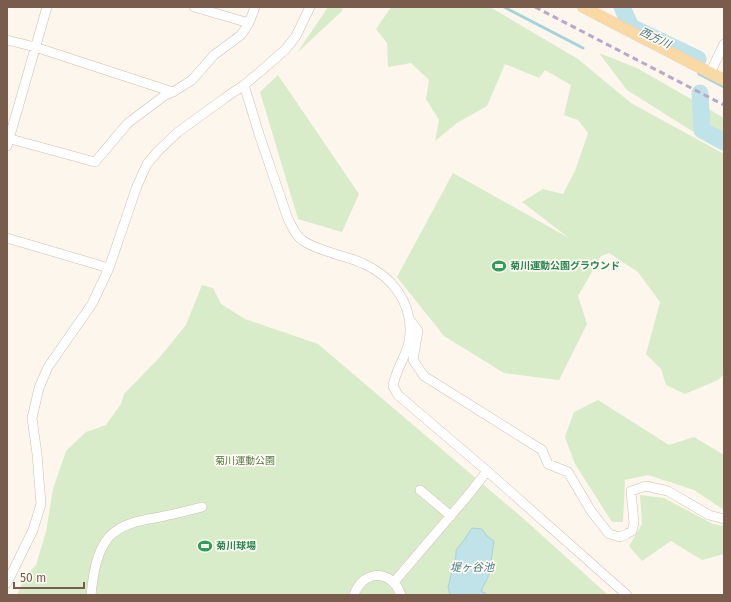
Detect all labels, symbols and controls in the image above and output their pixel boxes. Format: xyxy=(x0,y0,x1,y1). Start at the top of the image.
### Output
water label: 西方川 xyxy=(637,25,674,52)
sports icon: 菊川運動公園グラウンド xyxy=(491,258,507,274)
place label: 菊川運動公園グラウンド xyxy=(510,260,620,272)
park label: 菊川運動公園 xyxy=(215,455,275,467)
sports icon: 菊川球場 xyxy=(197,538,213,554)
place label: 菊川球場 xyxy=(216,540,256,552)
water label: 堤ヶ谷池 xyxy=(450,561,495,574)
scale bar xyxy=(14,564,84,590)
text: 50 m xyxy=(20,571,46,585)

